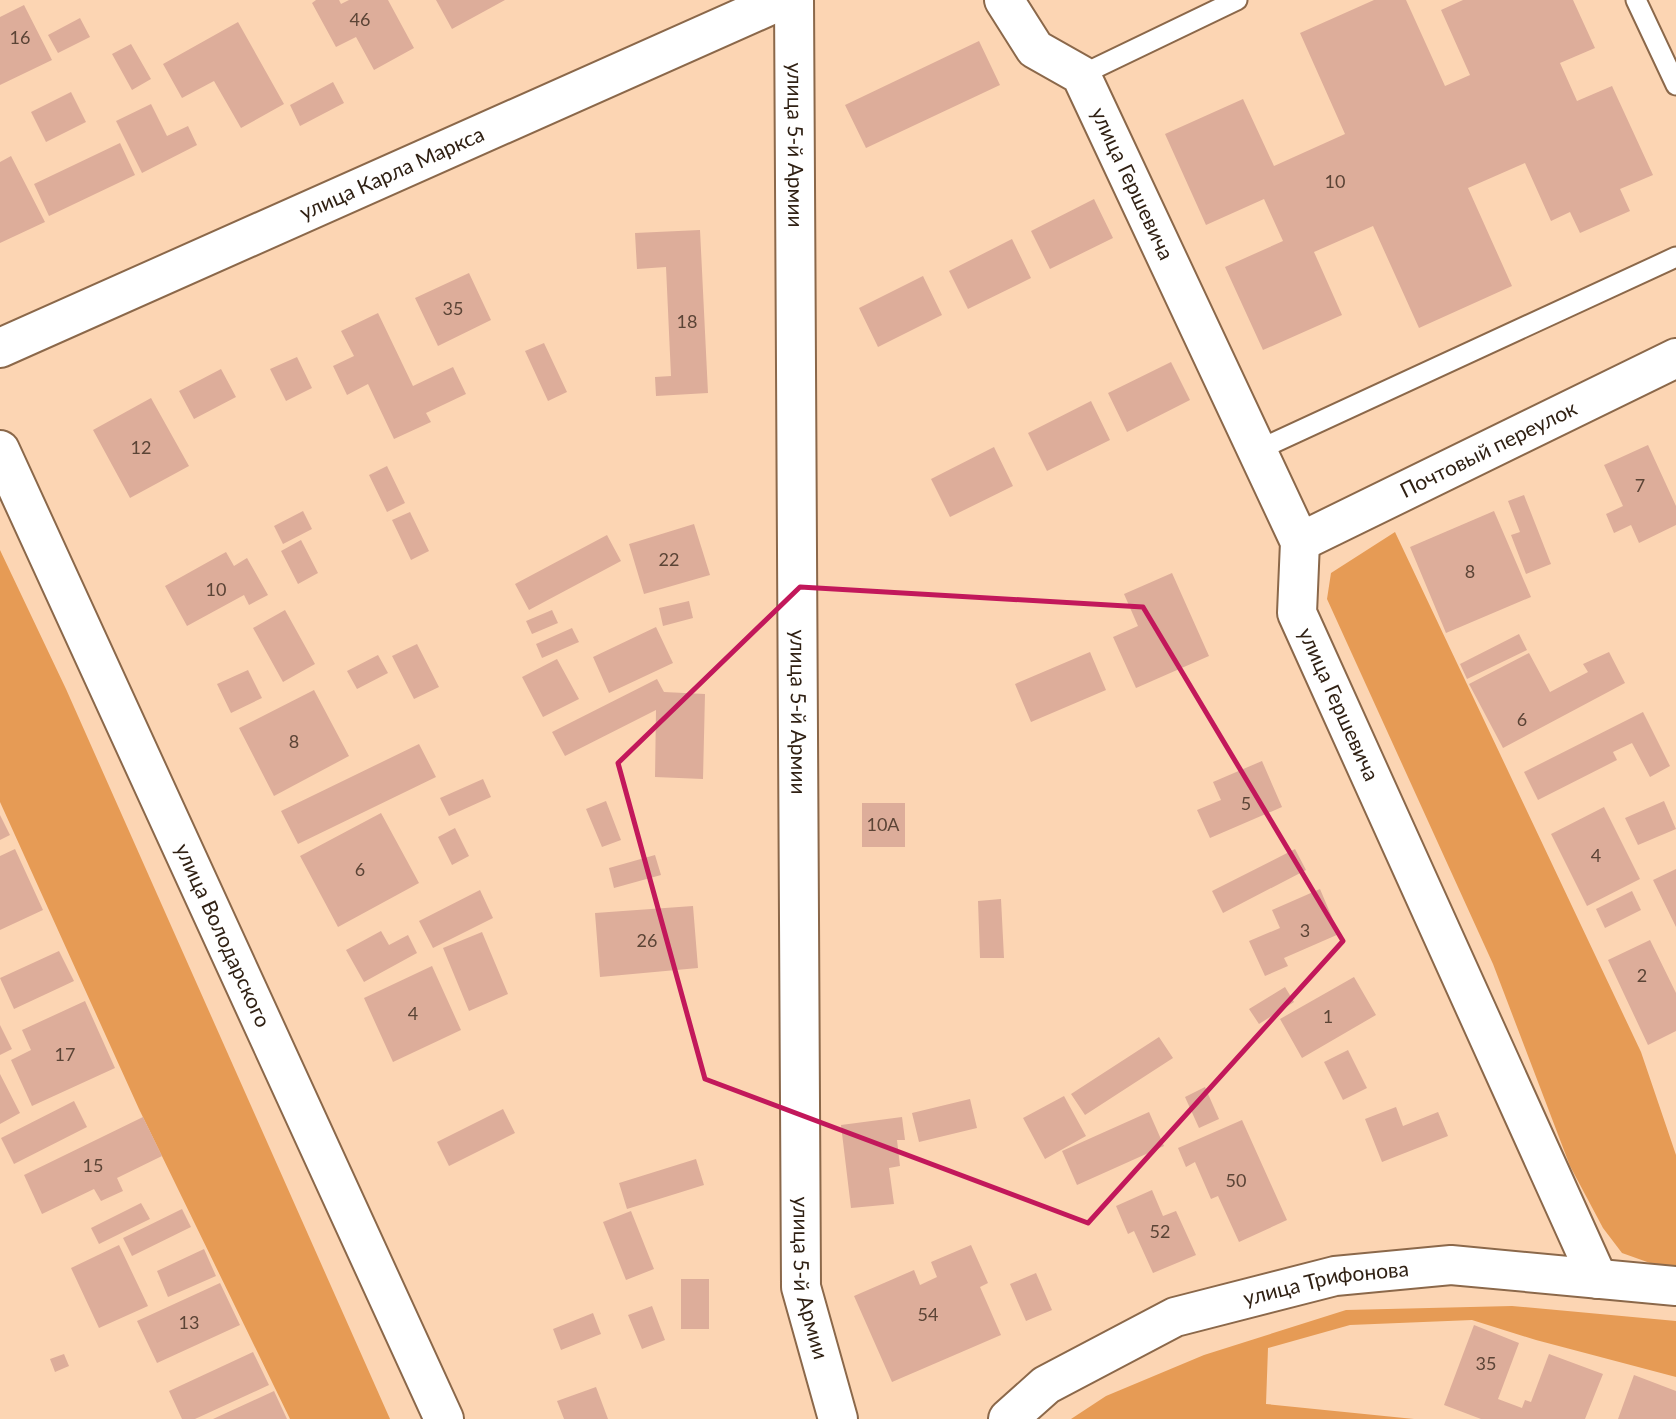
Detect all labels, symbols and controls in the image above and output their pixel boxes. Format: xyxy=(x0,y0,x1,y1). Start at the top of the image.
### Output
house number: 46 xyxy=(350,8,370,30)
house number: 16 xyxy=(10,26,30,48)
street label: улица 5-й Армии xyxy=(783,62,809,228)
street label: улица Гершевича xyxy=(1087,103,1180,263)
street label: улица Карла Маркса xyxy=(295,120,487,224)
house number: 10 xyxy=(1325,170,1345,192)
house number: 35 xyxy=(443,297,463,319)
house number: 18 xyxy=(677,310,697,332)
street label: Почтовый переулок xyxy=(1396,395,1580,502)
house number: 12 xyxy=(131,436,151,458)
house number: 7 xyxy=(1635,474,1645,496)
house number: 22 xyxy=(659,548,679,570)
house number: 8 xyxy=(1465,560,1475,582)
house number: 10 xyxy=(206,578,226,600)
street label: улица Гершевича xyxy=(1294,623,1385,784)
street label: улица 5-й Армии xyxy=(786,629,812,795)
house number: 6 xyxy=(1517,708,1527,730)
house number: 8 xyxy=(289,730,299,752)
house number: 5 xyxy=(1241,792,1251,814)
house number: 10А xyxy=(866,813,900,835)
street label: улица Володарского xyxy=(171,839,277,1031)
house number: 4 xyxy=(1591,844,1601,866)
house number: 6 xyxy=(355,858,365,880)
house number: 3 xyxy=(1300,919,1310,941)
house number: 26 xyxy=(637,929,657,951)
house number: 2 xyxy=(1637,964,1647,986)
house number: 4 xyxy=(408,1002,418,1024)
house number: 1 xyxy=(1323,1005,1333,1027)
house number: 17 xyxy=(55,1043,75,1065)
house number: 15 xyxy=(83,1154,103,1176)
house number: 50 xyxy=(1226,1169,1246,1191)
street label: улица 5-й Армии xyxy=(790,1196,835,1362)
house number: 52 xyxy=(1150,1220,1170,1242)
street label: улица Трифонова xyxy=(1240,1255,1410,1310)
house number: 54 xyxy=(918,1303,938,1325)
house number: 13 xyxy=(179,1311,199,1333)
house number: 35 xyxy=(1476,1352,1496,1374)

